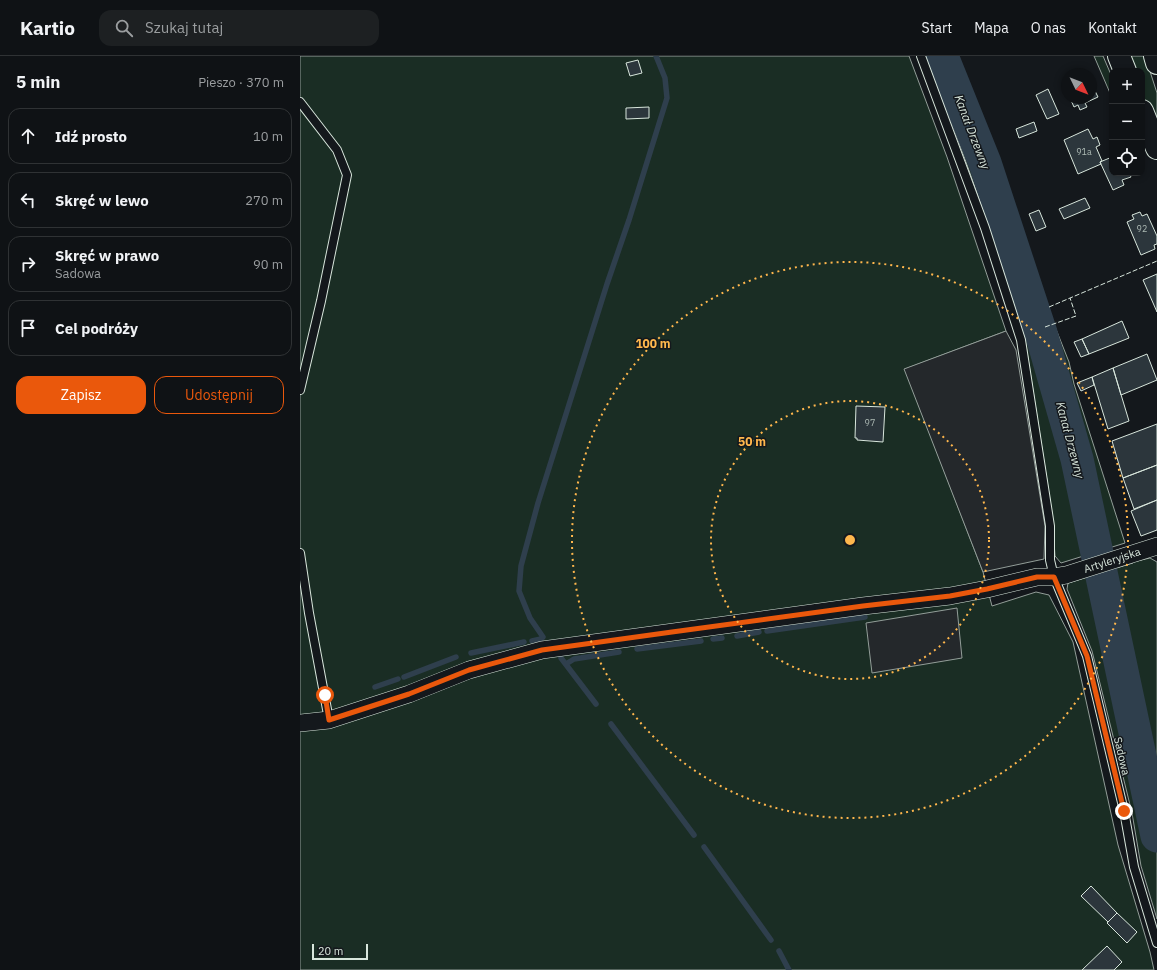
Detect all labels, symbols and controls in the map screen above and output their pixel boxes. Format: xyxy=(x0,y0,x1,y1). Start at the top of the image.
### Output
search box xyxy=(99,10,379,46)
text: Kartio xyxy=(20,16,75,40)
icon: search xyxy=(113,17,135,39)
text: Szukaj tutaj xyxy=(145,18,223,37)
text: Start xyxy=(922,19,952,37)
text: Mapa xyxy=(974,19,1009,37)
text: O nas xyxy=(1031,19,1066,37)
text: Kontakt xyxy=(1088,19,1137,37)
north arrow xyxy=(1061,68,1097,104)
map controls xyxy=(1109,68,1145,176)
button: + xyxy=(1109,68,1145,104)
text: 5 min xyxy=(16,71,60,93)
text: Pieszo · 370 m xyxy=(198,74,284,91)
water label: Kanał Drzewny xyxy=(951,92,994,172)
button: − xyxy=(1109,104,1145,140)
icon: ahead xyxy=(17,125,39,147)
text: Idź prosto xyxy=(55,127,127,146)
text: 10 m xyxy=(253,128,283,145)
button: locate xyxy=(1109,140,1145,176)
house number: 91a xyxy=(1076,146,1092,157)
icon: left xyxy=(17,189,39,211)
text: Skręć w lewo xyxy=(55,191,149,210)
text: 270 m xyxy=(245,192,283,209)
house number: 92 xyxy=(1137,223,1147,234)
text: Skręć w prawo xyxy=(55,246,159,265)
icon: right xyxy=(17,253,39,275)
text: 90 m xyxy=(253,256,283,273)
text: Sadowa xyxy=(55,265,101,282)
icon: arrive xyxy=(17,317,39,339)
text: Cel podróży xyxy=(55,319,138,338)
text: 100 m xyxy=(635,336,671,351)
button: Zapisz xyxy=(16,376,146,414)
button: Udostępnij xyxy=(154,376,284,414)
water label: Kanał Drzewny xyxy=(1053,400,1088,481)
house number: 97 xyxy=(865,417,875,428)
text: 50 m xyxy=(738,434,766,449)
centre of rings xyxy=(843,533,857,547)
street label: Artyleryjska xyxy=(1082,544,1142,576)
route start xyxy=(316,686,334,704)
street label: Sadowa xyxy=(1111,735,1133,777)
route end xyxy=(1115,802,1133,820)
scale bar xyxy=(312,942,368,961)
text: 20 m xyxy=(318,944,343,958)

